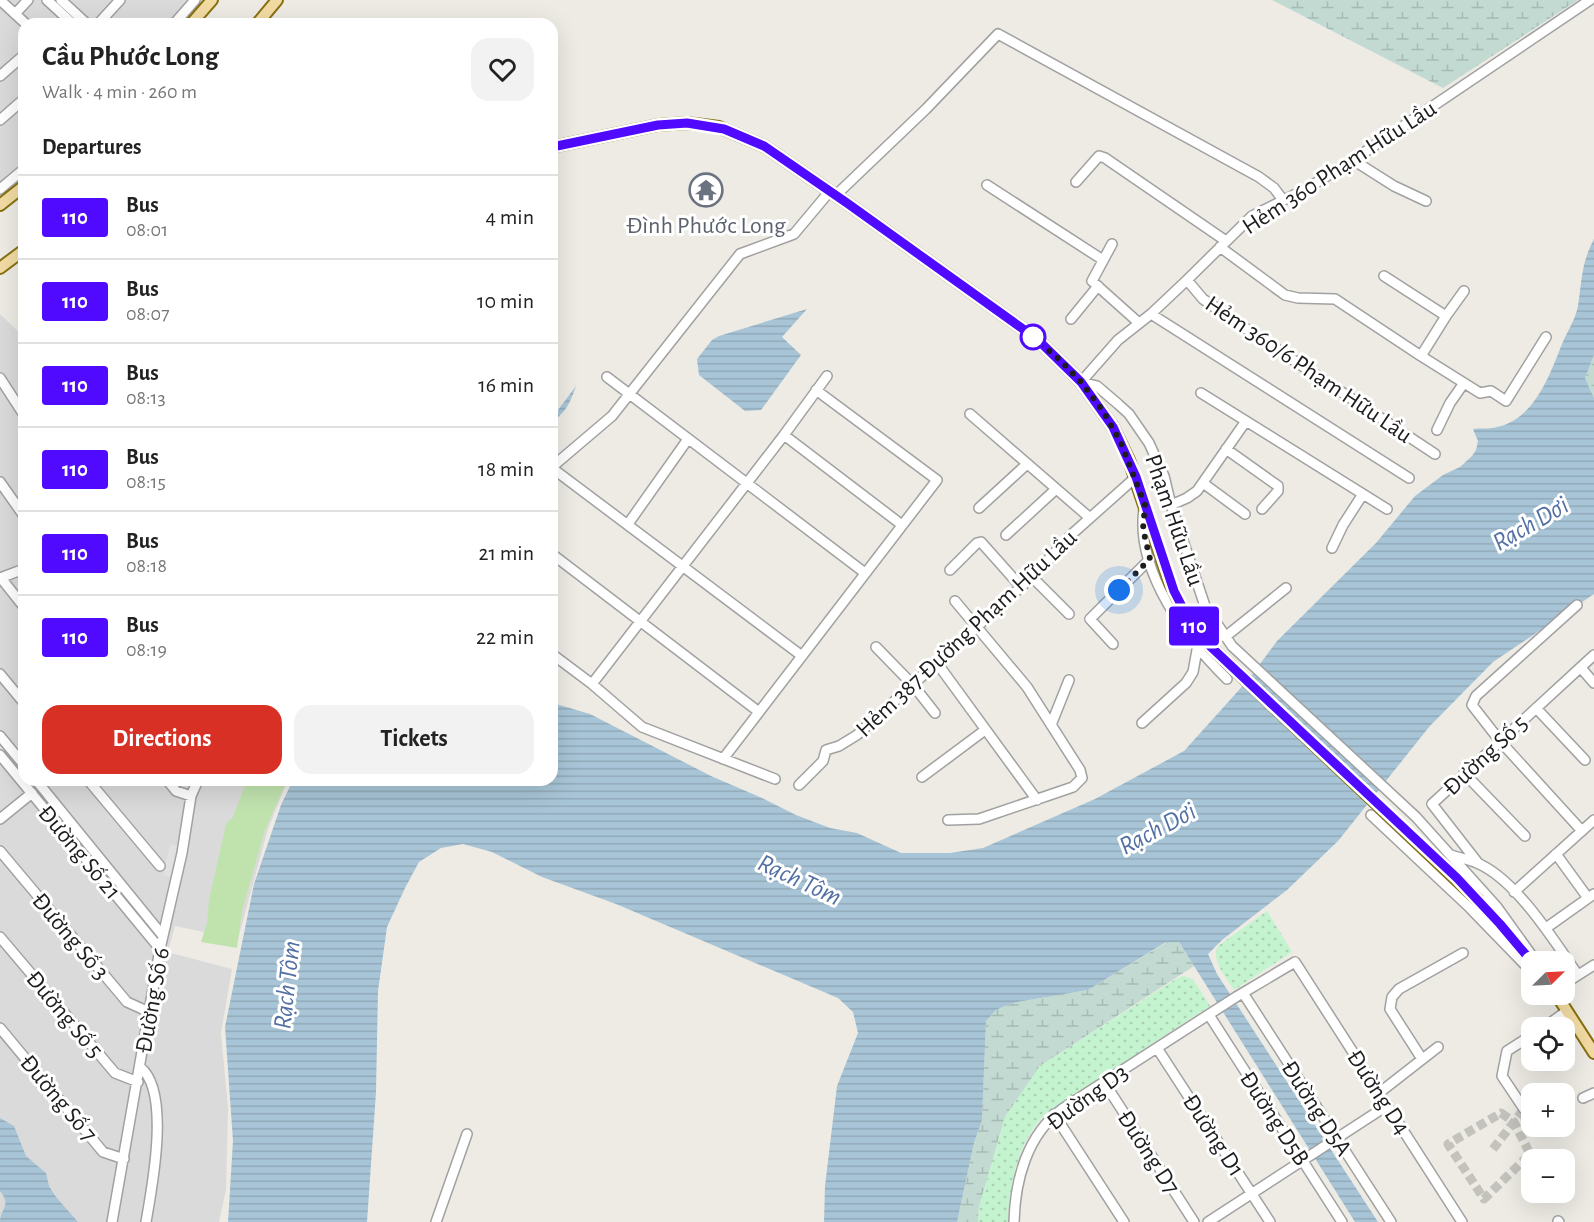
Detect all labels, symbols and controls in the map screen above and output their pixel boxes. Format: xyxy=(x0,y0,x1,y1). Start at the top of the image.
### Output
button: heart xyxy=(471,38,534,101)
text: Cầu Phước Long xyxy=(42,43,219,71)
text: Walk · 4 min · 260 m xyxy=(42,82,197,102)
street label: Hẻm 360 Phạm Hữu Lầu xyxy=(1238,96,1441,239)
text: Departures xyxy=(42,136,142,158)
temple icon: Đình Phước Long xyxy=(688,172,724,208)
text: Bus xyxy=(126,194,159,216)
text: 4 min xyxy=(486,206,534,228)
text: 110 xyxy=(62,207,88,228)
place label: Đình Phước Long xyxy=(626,214,786,238)
text: 08:01 xyxy=(126,220,168,240)
text: Bus xyxy=(126,278,159,300)
text: 10 min xyxy=(477,290,534,312)
text: 110 xyxy=(62,291,88,312)
street label: Hẻm 360/6 Phạm Hữu Lầu xyxy=(1201,292,1416,448)
text: 08:07 xyxy=(126,304,170,324)
unlabelled marker xyxy=(1020,324,1046,350)
text: Bus xyxy=(126,362,159,384)
text: 16 min xyxy=(478,374,534,396)
text: 110 xyxy=(62,375,88,396)
text: 08:13 xyxy=(126,388,166,408)
text: Bus xyxy=(126,446,159,468)
street label: Phạm Hữu Lầu xyxy=(1140,451,1208,589)
text: 18 min xyxy=(478,458,534,480)
text: 110 xyxy=(62,459,88,480)
text: 08:15 xyxy=(126,472,166,492)
water label: Rạch Dơi xyxy=(1488,492,1573,556)
street label: Hẻm 387 Đường Phạm Hữu Lầu xyxy=(852,526,1082,742)
text: Bus xyxy=(126,530,159,552)
text: 21 min xyxy=(479,542,534,564)
text: 110 xyxy=(62,543,88,564)
text: 08:18 xyxy=(126,556,167,576)
your location xyxy=(1104,575,1134,605)
line badge: 110 xyxy=(1160,606,1228,646)
text: Bus xyxy=(126,614,159,636)
text: 110 xyxy=(1181,616,1207,637)
text: 22 min xyxy=(476,626,534,648)
text: 110 xyxy=(62,627,88,648)
text: 08:19 xyxy=(126,640,167,660)
button: Directions xyxy=(42,705,282,774)
button: Tickets xyxy=(294,705,534,774)
street label: Đường Số 5 xyxy=(1439,711,1532,800)
water label: Rạch Dơi xyxy=(1115,798,1200,860)
street label: Đường Số 21 xyxy=(33,801,125,904)
water label: Rạch Tôm xyxy=(754,849,845,910)
street label: Đường Số 3 xyxy=(27,889,113,985)
water label: Rạch Tôm xyxy=(269,940,305,1031)
street label: Đường Số 6 xyxy=(132,946,174,1055)
north arrow xyxy=(1521,951,1575,1005)
map controls xyxy=(1521,951,1575,1203)
street label: Đường Số 5 xyxy=(21,967,107,1063)
button: locate xyxy=(1521,1017,1575,1071)
street label: Đường D4 xyxy=(1342,1046,1414,1139)
street label: Đường Số 7 xyxy=(15,1051,101,1147)
street label: Đường D5A xyxy=(1277,1057,1356,1161)
street label: Đường D3 xyxy=(1042,1060,1133,1135)
street label: Đường D5B xyxy=(1235,1067,1313,1170)
button: + xyxy=(1521,1083,1575,1137)
street label: Đường D1 xyxy=(1178,1090,1248,1181)
street label: Đường D7 xyxy=(1112,1106,1184,1199)
button: − xyxy=(1521,1149,1575,1203)

